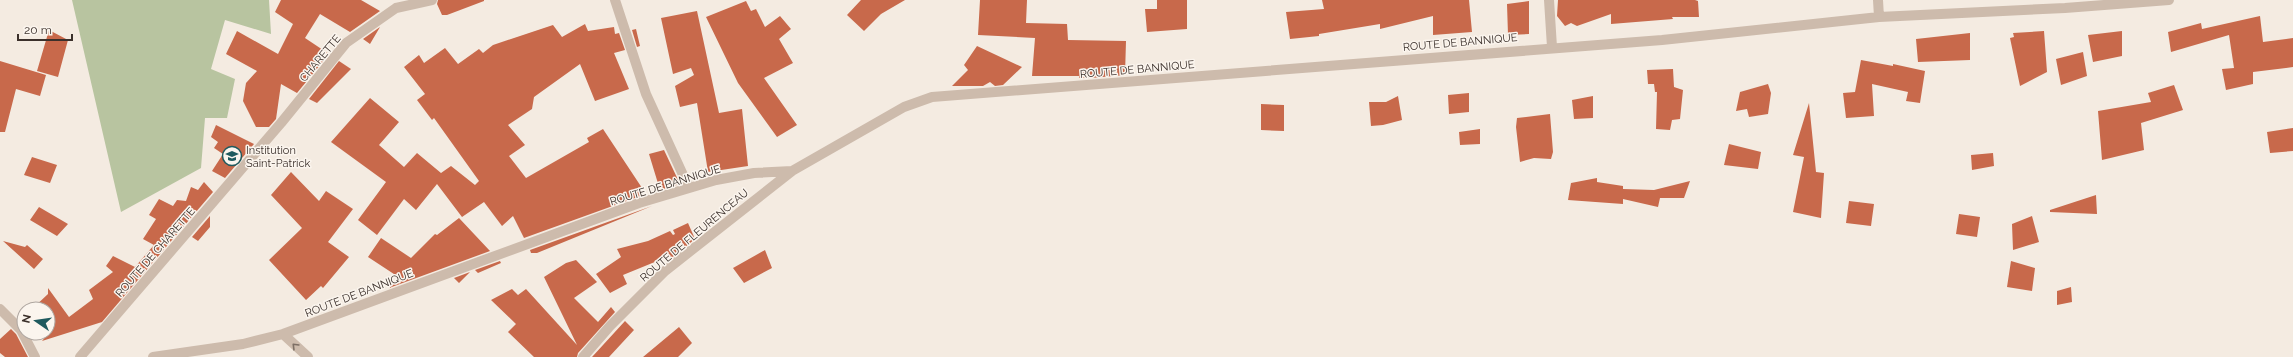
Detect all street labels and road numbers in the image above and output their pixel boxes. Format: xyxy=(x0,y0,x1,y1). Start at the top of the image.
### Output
street label: ROUTE DE BANNIQUE xyxy=(1402,31,1518,54)
street label: CHARETTE xyxy=(297,32,344,84)
street label: ROUTE DE BANNIQUE xyxy=(1079,58,1195,81)
street label: ROUTE DE BANNIQUE xyxy=(608,162,722,208)
street label: ROUTE DE FLEURENCEAU xyxy=(638,186,751,284)
street label: ROUTE DE CHARETTE xyxy=(113,205,198,300)
street label: ROUTE DE BANNIQUE xyxy=(303,267,415,320)

